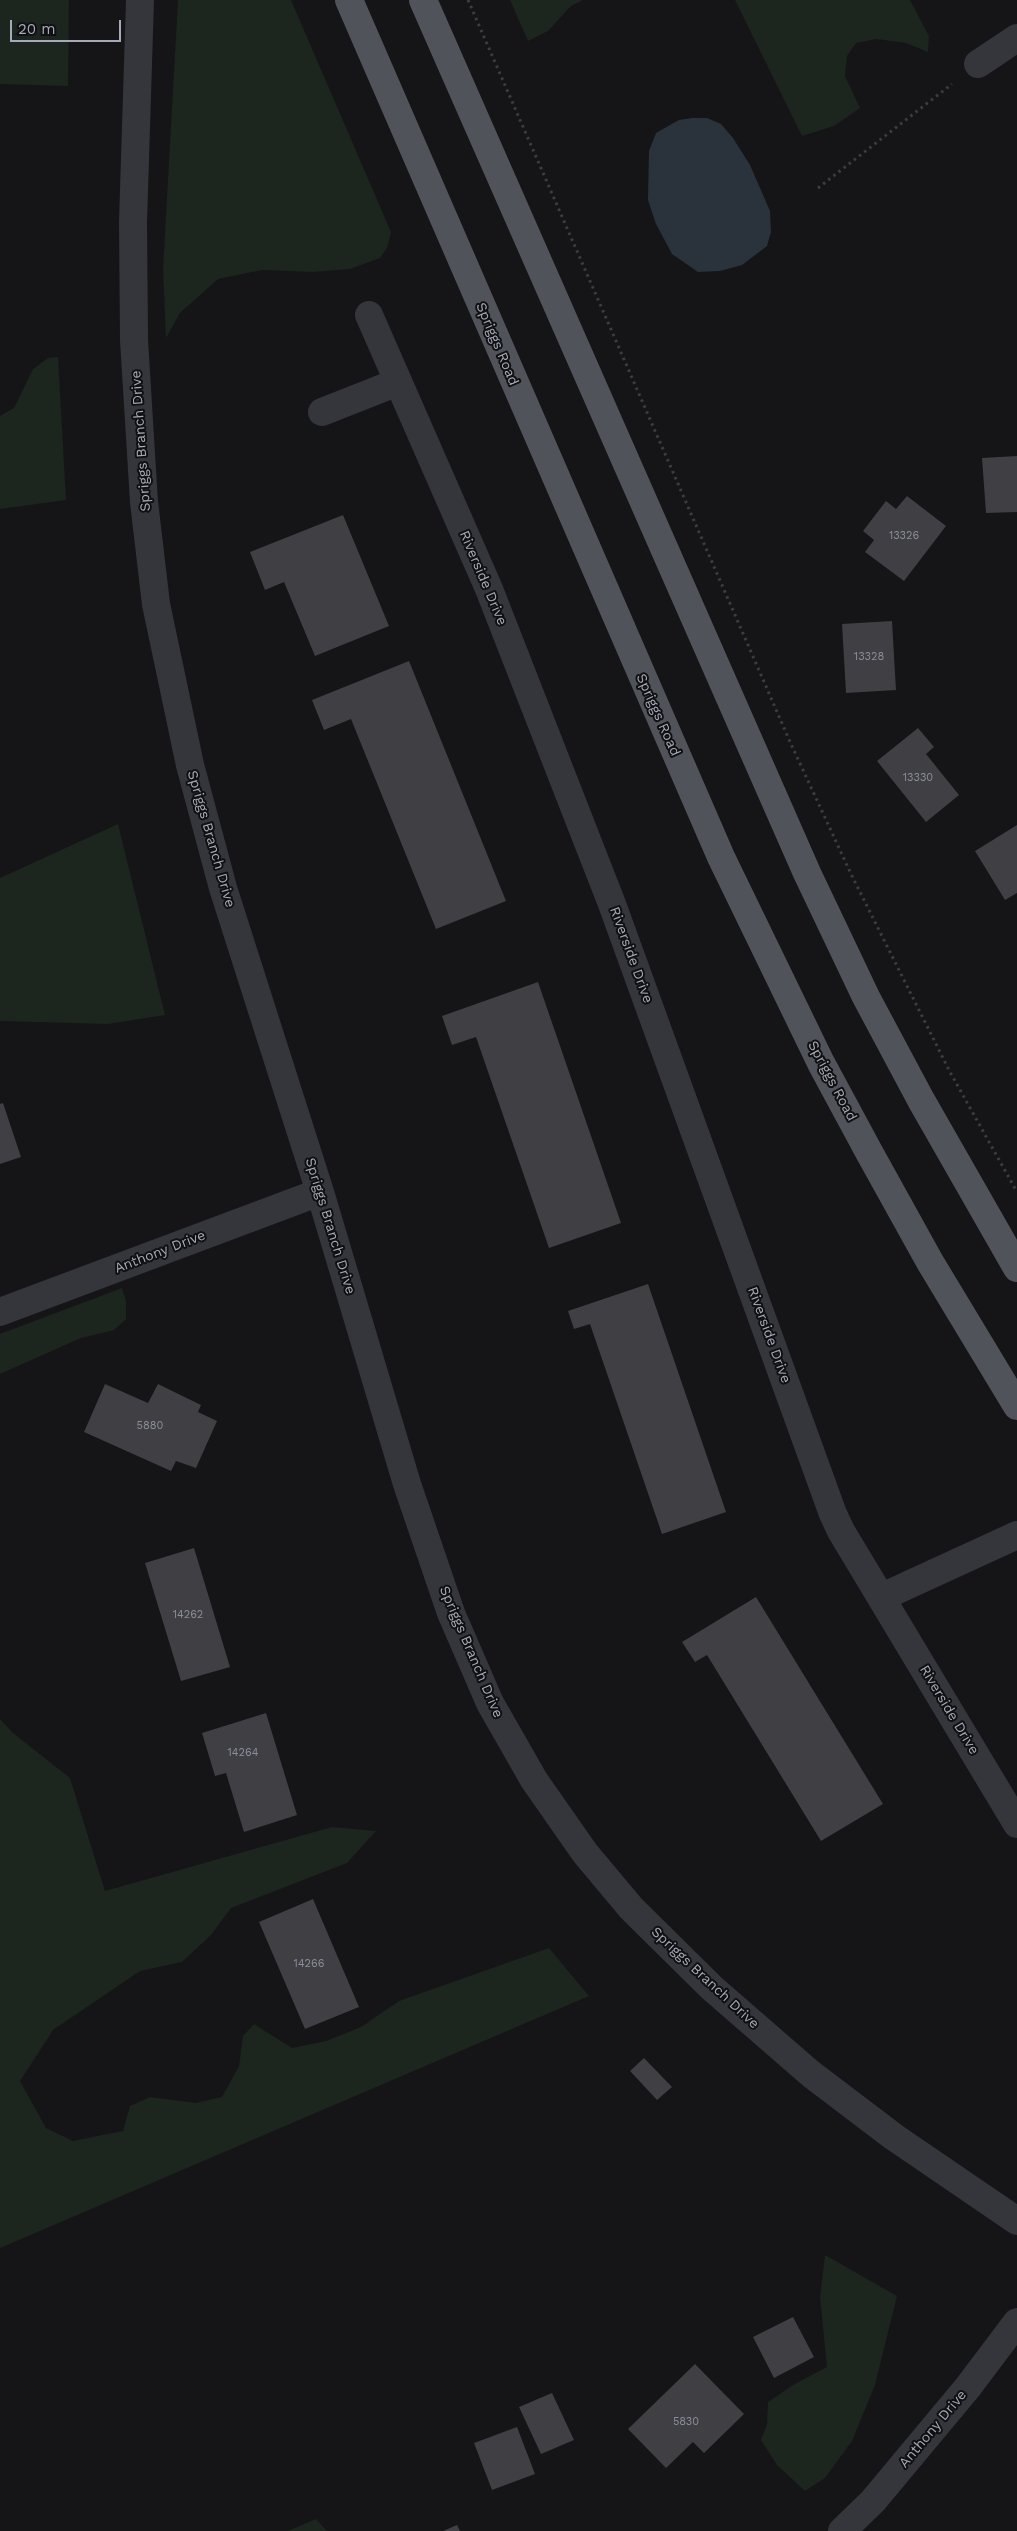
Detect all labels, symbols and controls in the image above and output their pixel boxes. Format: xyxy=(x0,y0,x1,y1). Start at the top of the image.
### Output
scale bar xyxy=(12,10,124,42)
text: 20 m xyxy=(18,20,56,38)
street label: Spriggs Road xyxy=(472,300,522,388)
street label: Spriggs Branch Drive xyxy=(128,370,154,512)
street label: Riverside Drive xyxy=(455,528,511,628)
house number: 13326 xyxy=(889,529,919,543)
house number: 13328 xyxy=(854,650,884,664)
street label: Spriggs Road xyxy=(632,671,684,759)
street label: Spriggs Branch Drive xyxy=(183,769,239,909)
house number: 13330 xyxy=(903,771,933,785)
street label: Riverside Drive xyxy=(606,905,656,1005)
street label: Spriggs Road xyxy=(804,1038,860,1124)
street label: Spriggs Branch Drive xyxy=(301,1156,359,1296)
street label: Anthony Drive xyxy=(112,1227,208,1277)
street label: Riverside Drive xyxy=(744,1285,794,1385)
house number: 5880 xyxy=(137,1419,163,1433)
street label: Spriggs Branch Drive xyxy=(436,1584,506,1720)
house number: 14262 xyxy=(173,1608,203,1622)
street label: Riverside Drive xyxy=(916,1662,982,1758)
house number: 14264 xyxy=(228,1746,258,1760)
street label: Spriggs Branch Drive xyxy=(648,1924,762,2032)
house number: 14266 xyxy=(294,1957,324,1971)
street label: Anthony Drive xyxy=(896,2387,970,2471)
house number: 5830 xyxy=(673,2415,699,2429)

